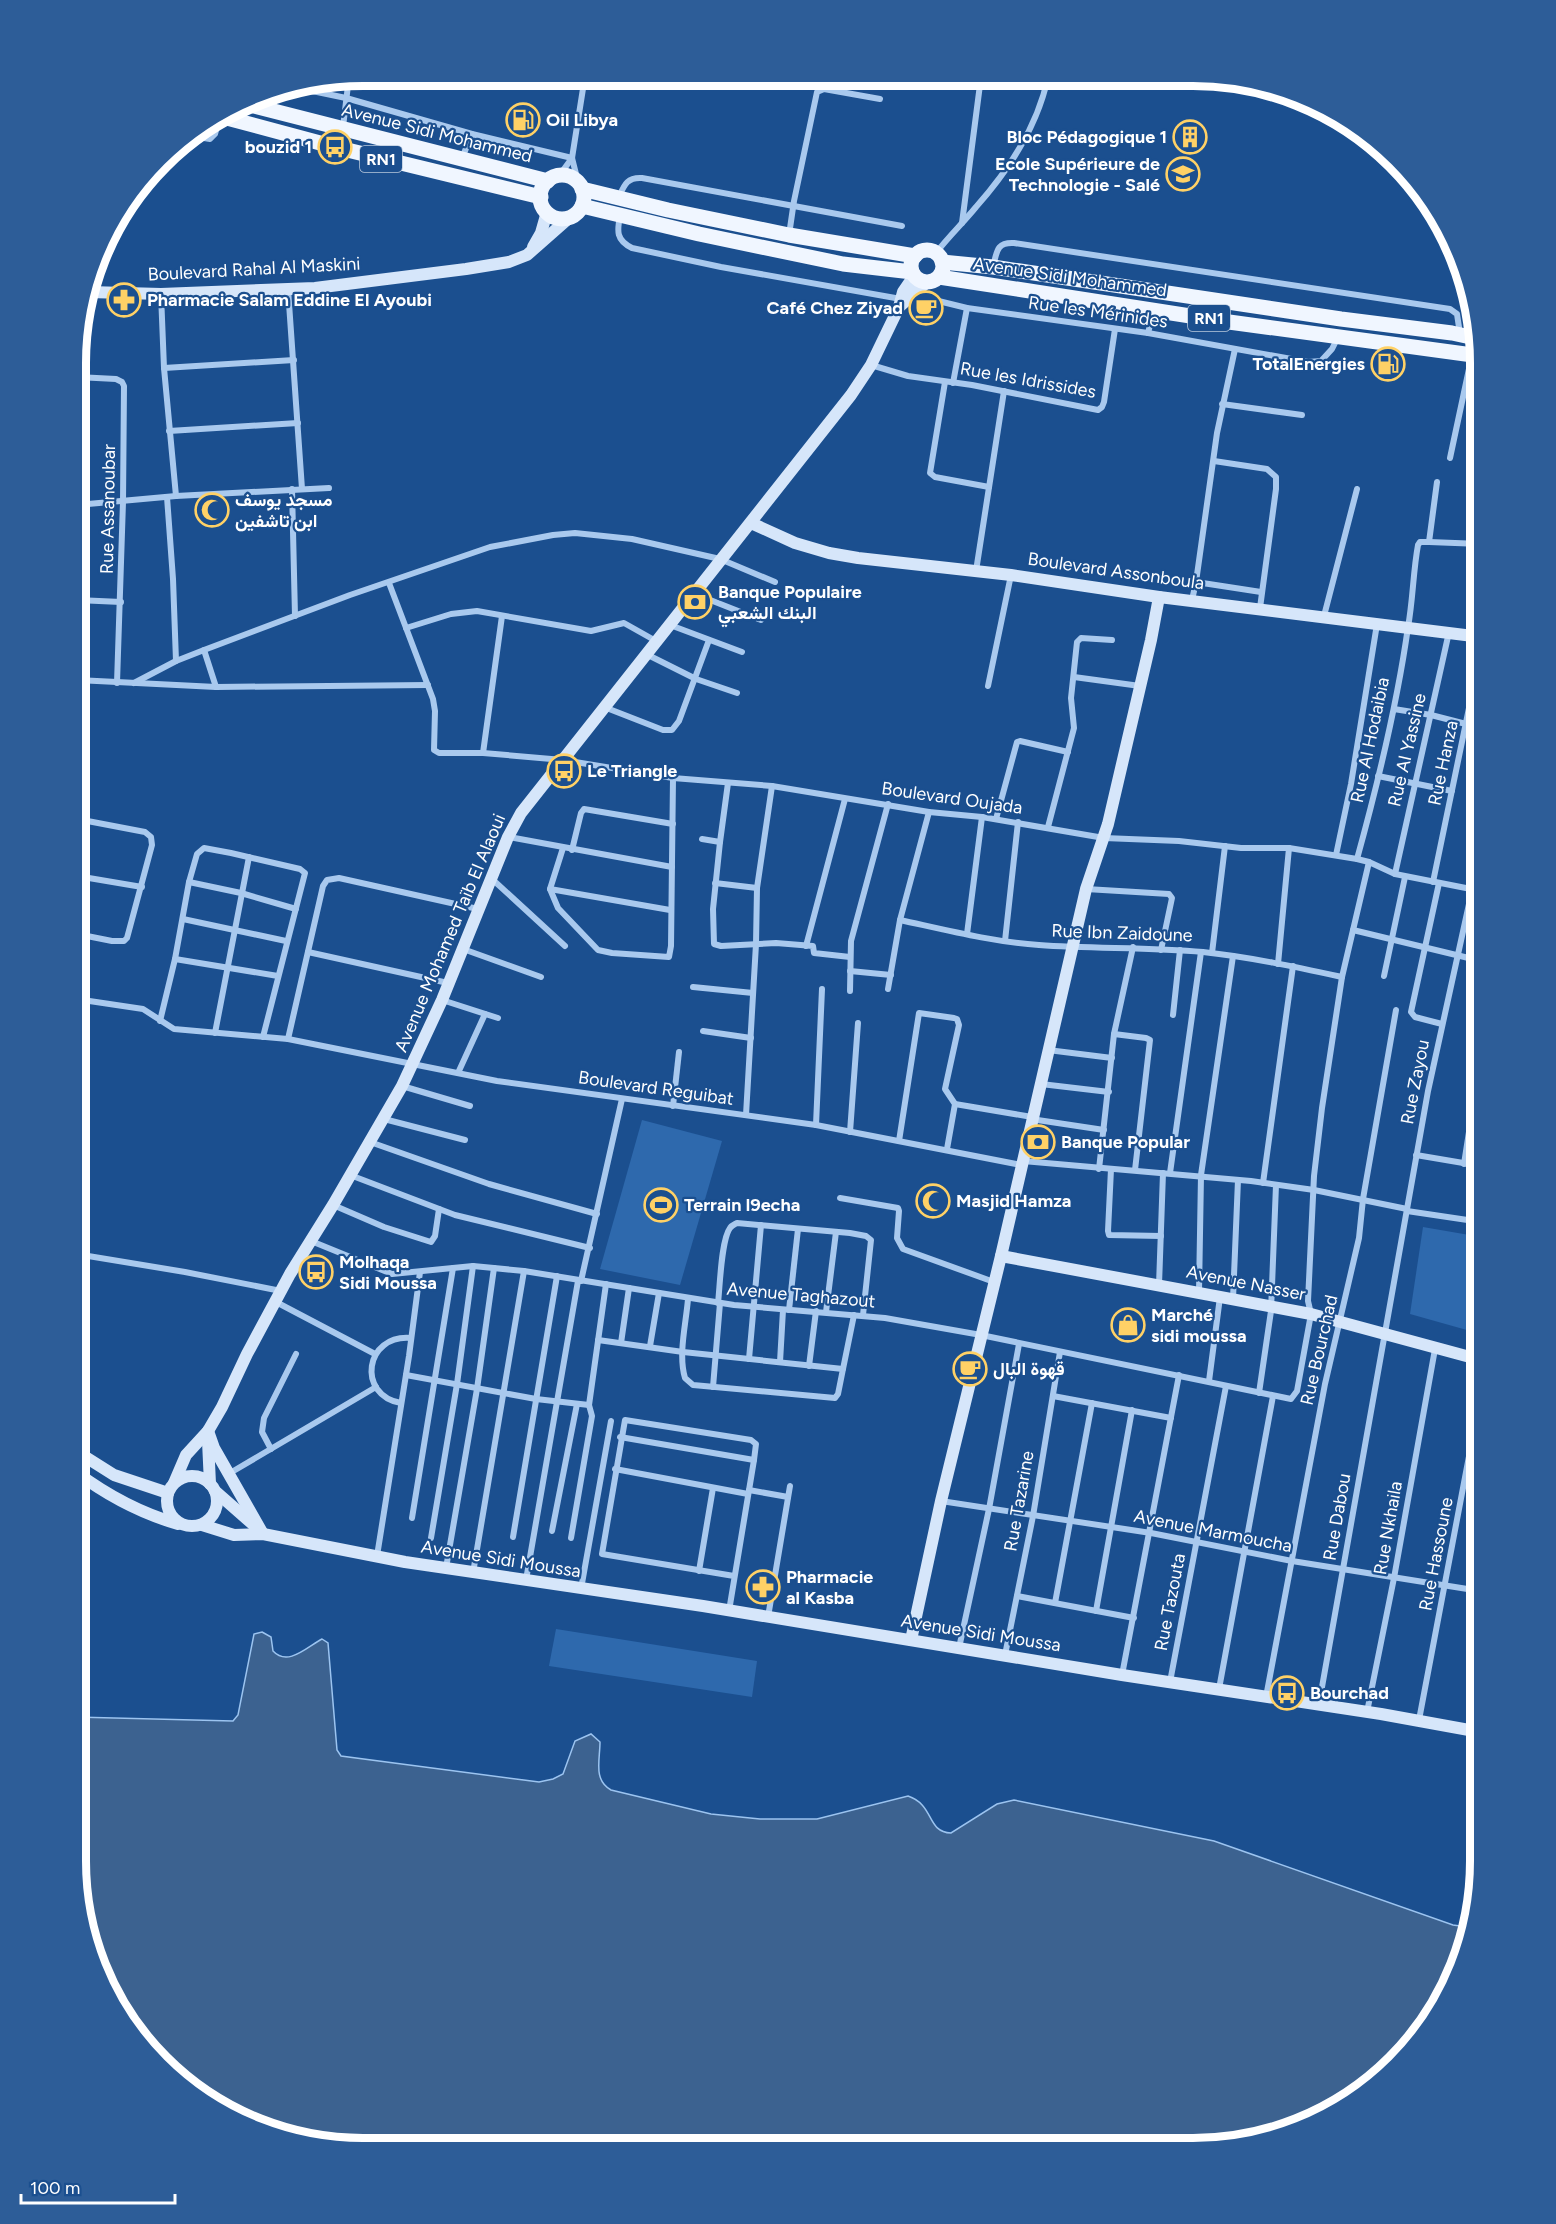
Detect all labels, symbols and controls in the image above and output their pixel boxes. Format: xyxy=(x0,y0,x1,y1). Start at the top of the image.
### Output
street label: Avenue Sidi Mohammed xyxy=(339,99,535,167)
fuel station icon: Oil Libya xyxy=(505,102,541,138)
place label: Oil Libya xyxy=(546,109,618,131)
building icon: Bloc Pédagogique 1 xyxy=(1172,119,1208,155)
place label: Bloc Pédagogique 1 xyxy=(1006,126,1167,148)
bus stop icon: bouzid 1 xyxy=(317,129,353,165)
place label: bouzid 1 xyxy=(245,136,312,158)
road number: RN1 xyxy=(360,146,402,172)
place label: Ecole Supérieure de Technologie - Salé xyxy=(995,153,1160,196)
school or university icon: Ecole Supérieure de Technologie - Salé xyxy=(1165,156,1201,192)
street label: Boulevard Rahal Al Maskini xyxy=(147,252,361,286)
street label: Avenue Sidi Mohammed xyxy=(972,252,1168,302)
pharmacy icon: Pharmacie Salam Eddine El Ayoubi xyxy=(106,282,142,318)
place label: Pharmacie Salam Eddine El Ayoubi xyxy=(147,289,432,311)
cafe icon: Café Chez Ziyad xyxy=(908,290,944,326)
street label: Rue les Mérinides xyxy=(1027,291,1169,333)
place label: Café Chez Ziyad xyxy=(767,297,903,319)
road number: RN1 xyxy=(1188,305,1230,331)
fuel station icon: TotalEnergies xyxy=(1370,346,1406,382)
place label: TotalEnergies xyxy=(1253,353,1366,375)
street label: Rue les Idrissides xyxy=(958,357,1098,403)
street label: Rue Assanoubar xyxy=(96,444,120,574)
place label: مسجد يوسف ابن تاشفين xyxy=(235,489,333,532)
mosque icon: مسجد يوسف ابن تاشفين xyxy=(194,492,230,528)
street label: Boulevard Assonboula xyxy=(1026,548,1206,594)
place label: Banque Populaire البنك الشعبي xyxy=(718,581,862,628)
bank icon: Banque Populaire البنك الشعبي xyxy=(677,584,713,620)
street label: Rue Al Hodaibia xyxy=(1346,675,1394,805)
street label: Rue Al Yassine xyxy=(1383,691,1431,809)
street label: Rue Hanza xyxy=(1423,718,1463,808)
bus stop icon: Le Triangle xyxy=(546,753,582,789)
place label: Le Triangle xyxy=(587,760,677,782)
street label: Boulevard Oujada xyxy=(880,777,1024,819)
street label: Avenue Mohamed Taïb El Alaoui xyxy=(390,811,510,1055)
street label: Rue Ibn Zaidoune xyxy=(1051,920,1193,946)
street label: Rue Zayou xyxy=(1396,1038,1434,1126)
street label: Boulevard Reguibat xyxy=(577,1066,735,1110)
bank icon: Banque Popular xyxy=(1020,1124,1056,1160)
place label: Banque Popular xyxy=(1061,1131,1190,1153)
mosque icon: Masjid Hamza xyxy=(915,1183,951,1219)
sports icon: Terrain l9echa xyxy=(643,1187,679,1223)
place label: Masjid Hamza xyxy=(956,1190,1071,1212)
place label: Terrain l9echa xyxy=(684,1194,800,1216)
place label: Molhaqa Sidi Moussa xyxy=(339,1251,437,1294)
bus stop icon: Molhaqa Sidi Moussa xyxy=(298,1254,334,1290)
street label: Avenue Nasser xyxy=(1184,1261,1308,1305)
street label: Avenue Taghazout xyxy=(726,1278,876,1312)
street label: Rue Bourchad xyxy=(1296,1293,1342,1407)
place label: Marché sidi moussa xyxy=(1151,1304,1247,1347)
shop icon: Marché sidi moussa xyxy=(1110,1307,1146,1343)
cafe icon: قهوة البال xyxy=(952,1351,988,1387)
place label: قهوة البال xyxy=(993,1358,1065,1380)
street label: Rue Tazarine xyxy=(999,1449,1039,1553)
street label: Rue Dabou xyxy=(1319,1472,1355,1562)
street label: Rue Nkhaila xyxy=(1369,1479,1407,1577)
street label: Rue Hassoune xyxy=(1414,1495,1458,1613)
street label: Avenue Marmoucha xyxy=(1132,1505,1294,1557)
street label: Avenue Sidi Moussa xyxy=(420,1536,582,1582)
street label: Rue Tazouta xyxy=(1150,1551,1190,1653)
place label: Pharmacie al Kasba xyxy=(786,1566,873,1609)
pharmacy icon: Pharmacie al Kasba xyxy=(745,1569,781,1605)
street label: Avenue Sidi Moussa xyxy=(900,1610,1062,1656)
bus stop icon: Bourchad xyxy=(1269,1675,1305,1711)
place label: Bourchad xyxy=(1310,1682,1389,1704)
scale bar xyxy=(21,2167,176,2205)
text: 100 m xyxy=(30,2177,80,2199)

